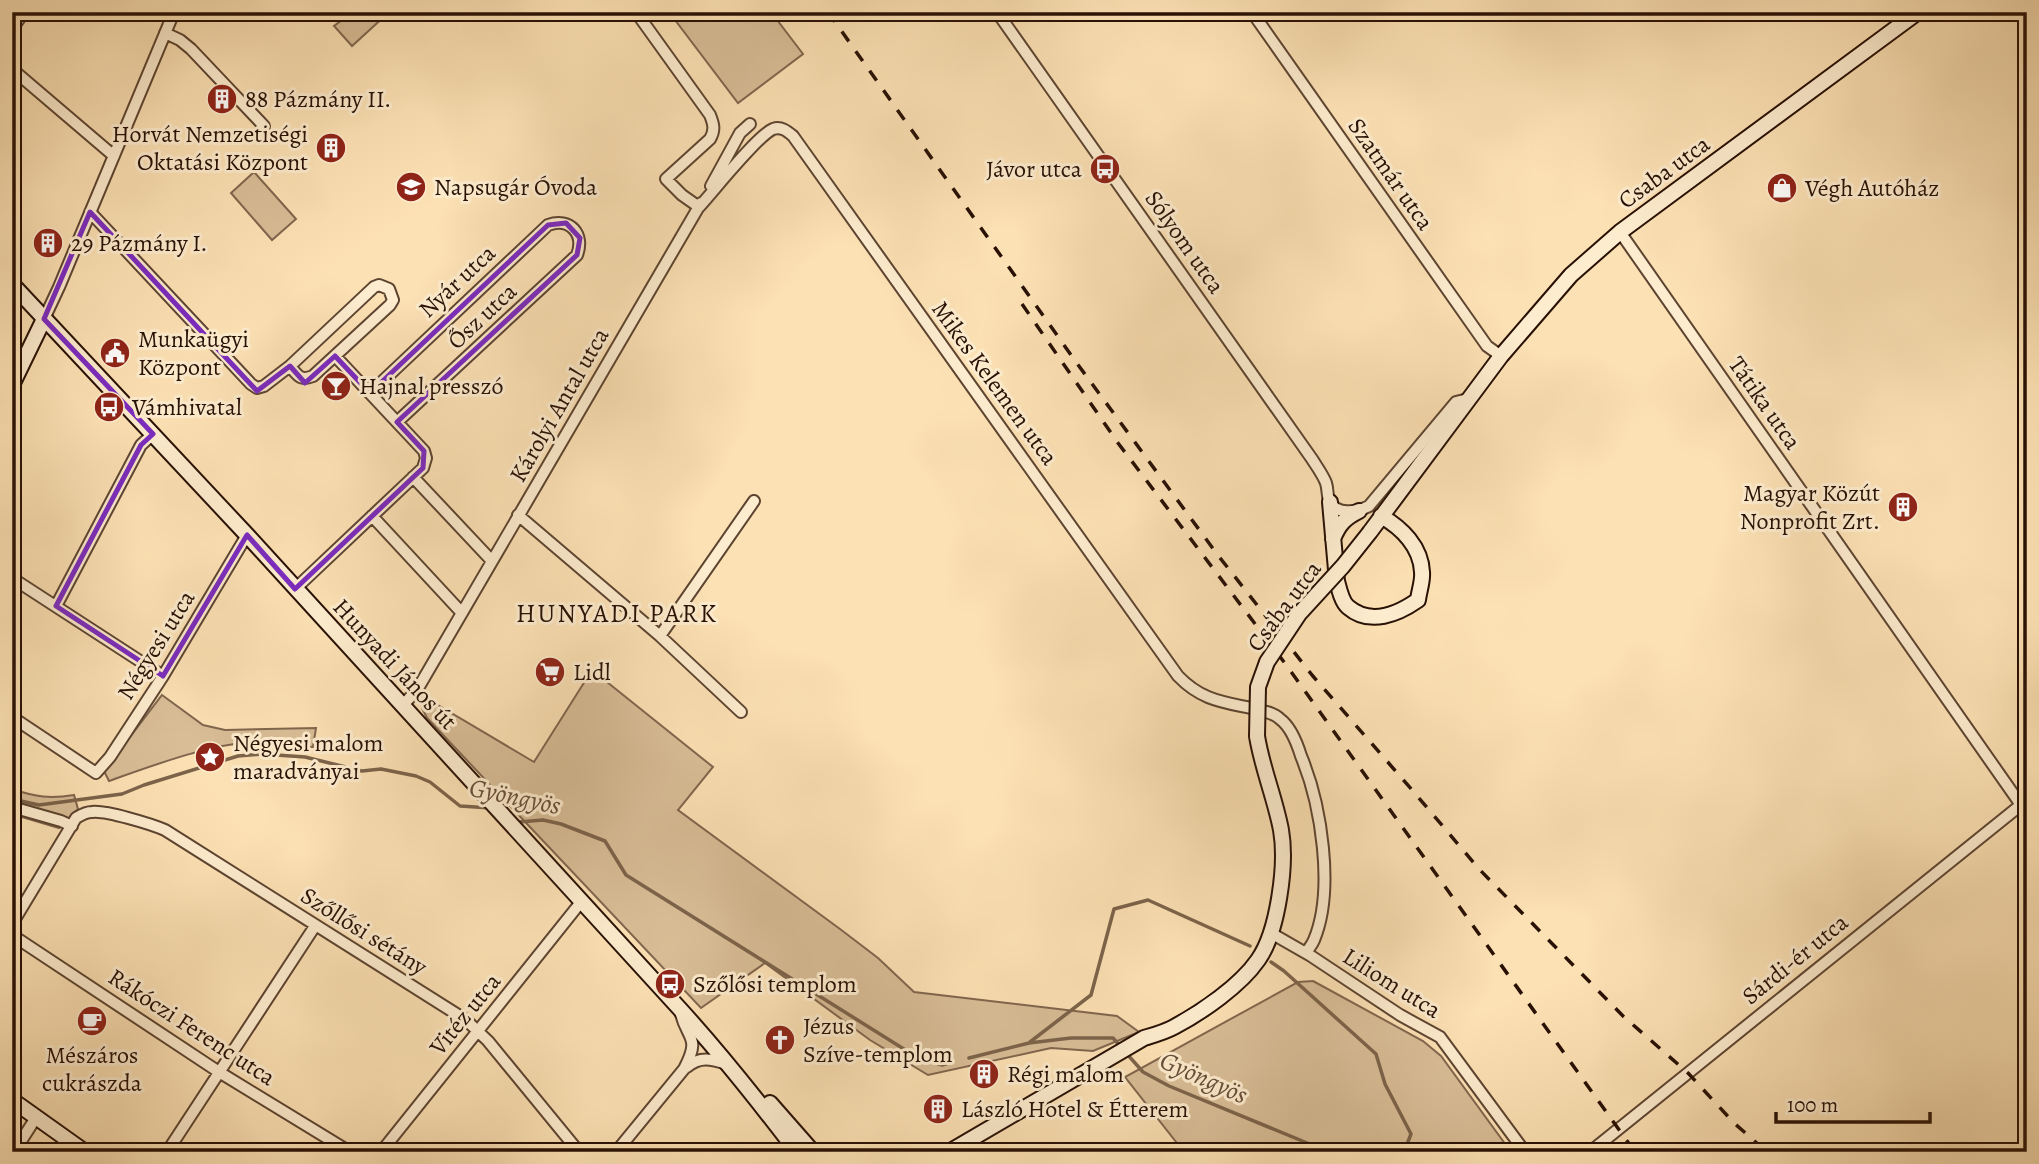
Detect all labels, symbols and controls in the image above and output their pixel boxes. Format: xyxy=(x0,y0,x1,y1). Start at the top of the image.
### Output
building icon: 88 Pázmány II. xyxy=(205,82,239,116)
place label: 88 Pázmány II. xyxy=(245,83,391,115)
street label: Szatmár utca xyxy=(1341,112,1442,237)
place label: Horvát Nemzetiségi Oktatási Központ xyxy=(112,118,308,178)
street label: Csaba utca xyxy=(1612,127,1717,216)
building icon: Horvát Nemzetiségi Oktatási Központ xyxy=(314,131,348,165)
bus stop icon: Jávor utca xyxy=(1088,152,1122,186)
place label: Jávor utca xyxy=(986,153,1083,185)
school or university icon: Napsugár Óvoda xyxy=(394,170,428,204)
place label: Napsugár Óvoda xyxy=(434,171,598,203)
shop icon: Végh Autóház xyxy=(1765,171,1799,205)
place label: Végh Autóház xyxy=(1804,172,1939,204)
street label: Sólyom utca xyxy=(1138,184,1233,301)
building icon: 29 Pázmány I. xyxy=(31,226,65,260)
place label: 29 Pázmány I. xyxy=(71,227,208,259)
street label: Nyár utca xyxy=(412,237,503,325)
street label: Ősz utca xyxy=(440,275,524,356)
street label: Mikes Kelemen utca xyxy=(925,294,1066,472)
street label: Károlyi Antal utca xyxy=(502,321,617,488)
place label: Munkaügyi Központ xyxy=(138,323,249,383)
public building icon: Munkaügyi Központ xyxy=(98,336,132,370)
street label: Tátika utca xyxy=(1721,350,1809,457)
bar icon: Hajnal presszó xyxy=(319,369,353,403)
place label: Hajnal presszó xyxy=(359,370,503,402)
bus stop icon: Vámhivatal xyxy=(92,390,126,424)
place label: Vámhivatal xyxy=(131,391,242,423)
place label: Magyar Közút Nonprofit Zrt. xyxy=(1740,477,1880,537)
building icon: Magyar Közút Nonprofit Zrt. xyxy=(1886,490,1920,524)
street label: Csaba utca xyxy=(1239,553,1329,658)
street label: Négyesi utca xyxy=(110,583,203,706)
street label: Hunyadi János út xyxy=(326,592,464,737)
district label: HUNYADI PARK xyxy=(516,596,718,631)
supermarket icon: Lidl xyxy=(533,655,567,689)
place label: Lidl xyxy=(573,656,611,688)
place label: Négyesi malom maradványai xyxy=(233,727,384,787)
place icon: Négyesi malom maradványai xyxy=(193,740,227,774)
water label: Gyöngyös xyxy=(466,770,564,823)
street label: Szőllősi sétány xyxy=(295,879,434,983)
street label: Sárdi-ér utca xyxy=(1735,906,1855,1012)
street label: Liliom utca xyxy=(1337,940,1448,1026)
street label: Rákóczi Ferenc utca xyxy=(102,961,282,1093)
street label: Vitéz utca xyxy=(421,966,508,1063)
bus stop icon: Szőlősi templom xyxy=(653,967,687,1001)
place label: Szőlősi templom xyxy=(693,968,857,1000)
cafe icon: Mészáros cukrászda xyxy=(75,1004,109,1038)
place label: Jézus Szíve-templom xyxy=(803,1010,953,1070)
church icon: Jézus Szíve-templom xyxy=(763,1023,797,1057)
place label: Mészáros cukrászda xyxy=(42,1039,143,1099)
water label: Gyöngyös xyxy=(1154,1043,1253,1112)
building icon: Régi malom xyxy=(967,1057,1001,1091)
place label: Régi malom xyxy=(1007,1058,1124,1090)
scale bar xyxy=(1776,1080,1930,1124)
text: 100 m xyxy=(1787,1091,1838,1119)
building icon: László Hotel & Étterem xyxy=(921,1092,955,1126)
place label: László Hotel & Étterem xyxy=(961,1093,1188,1125)

